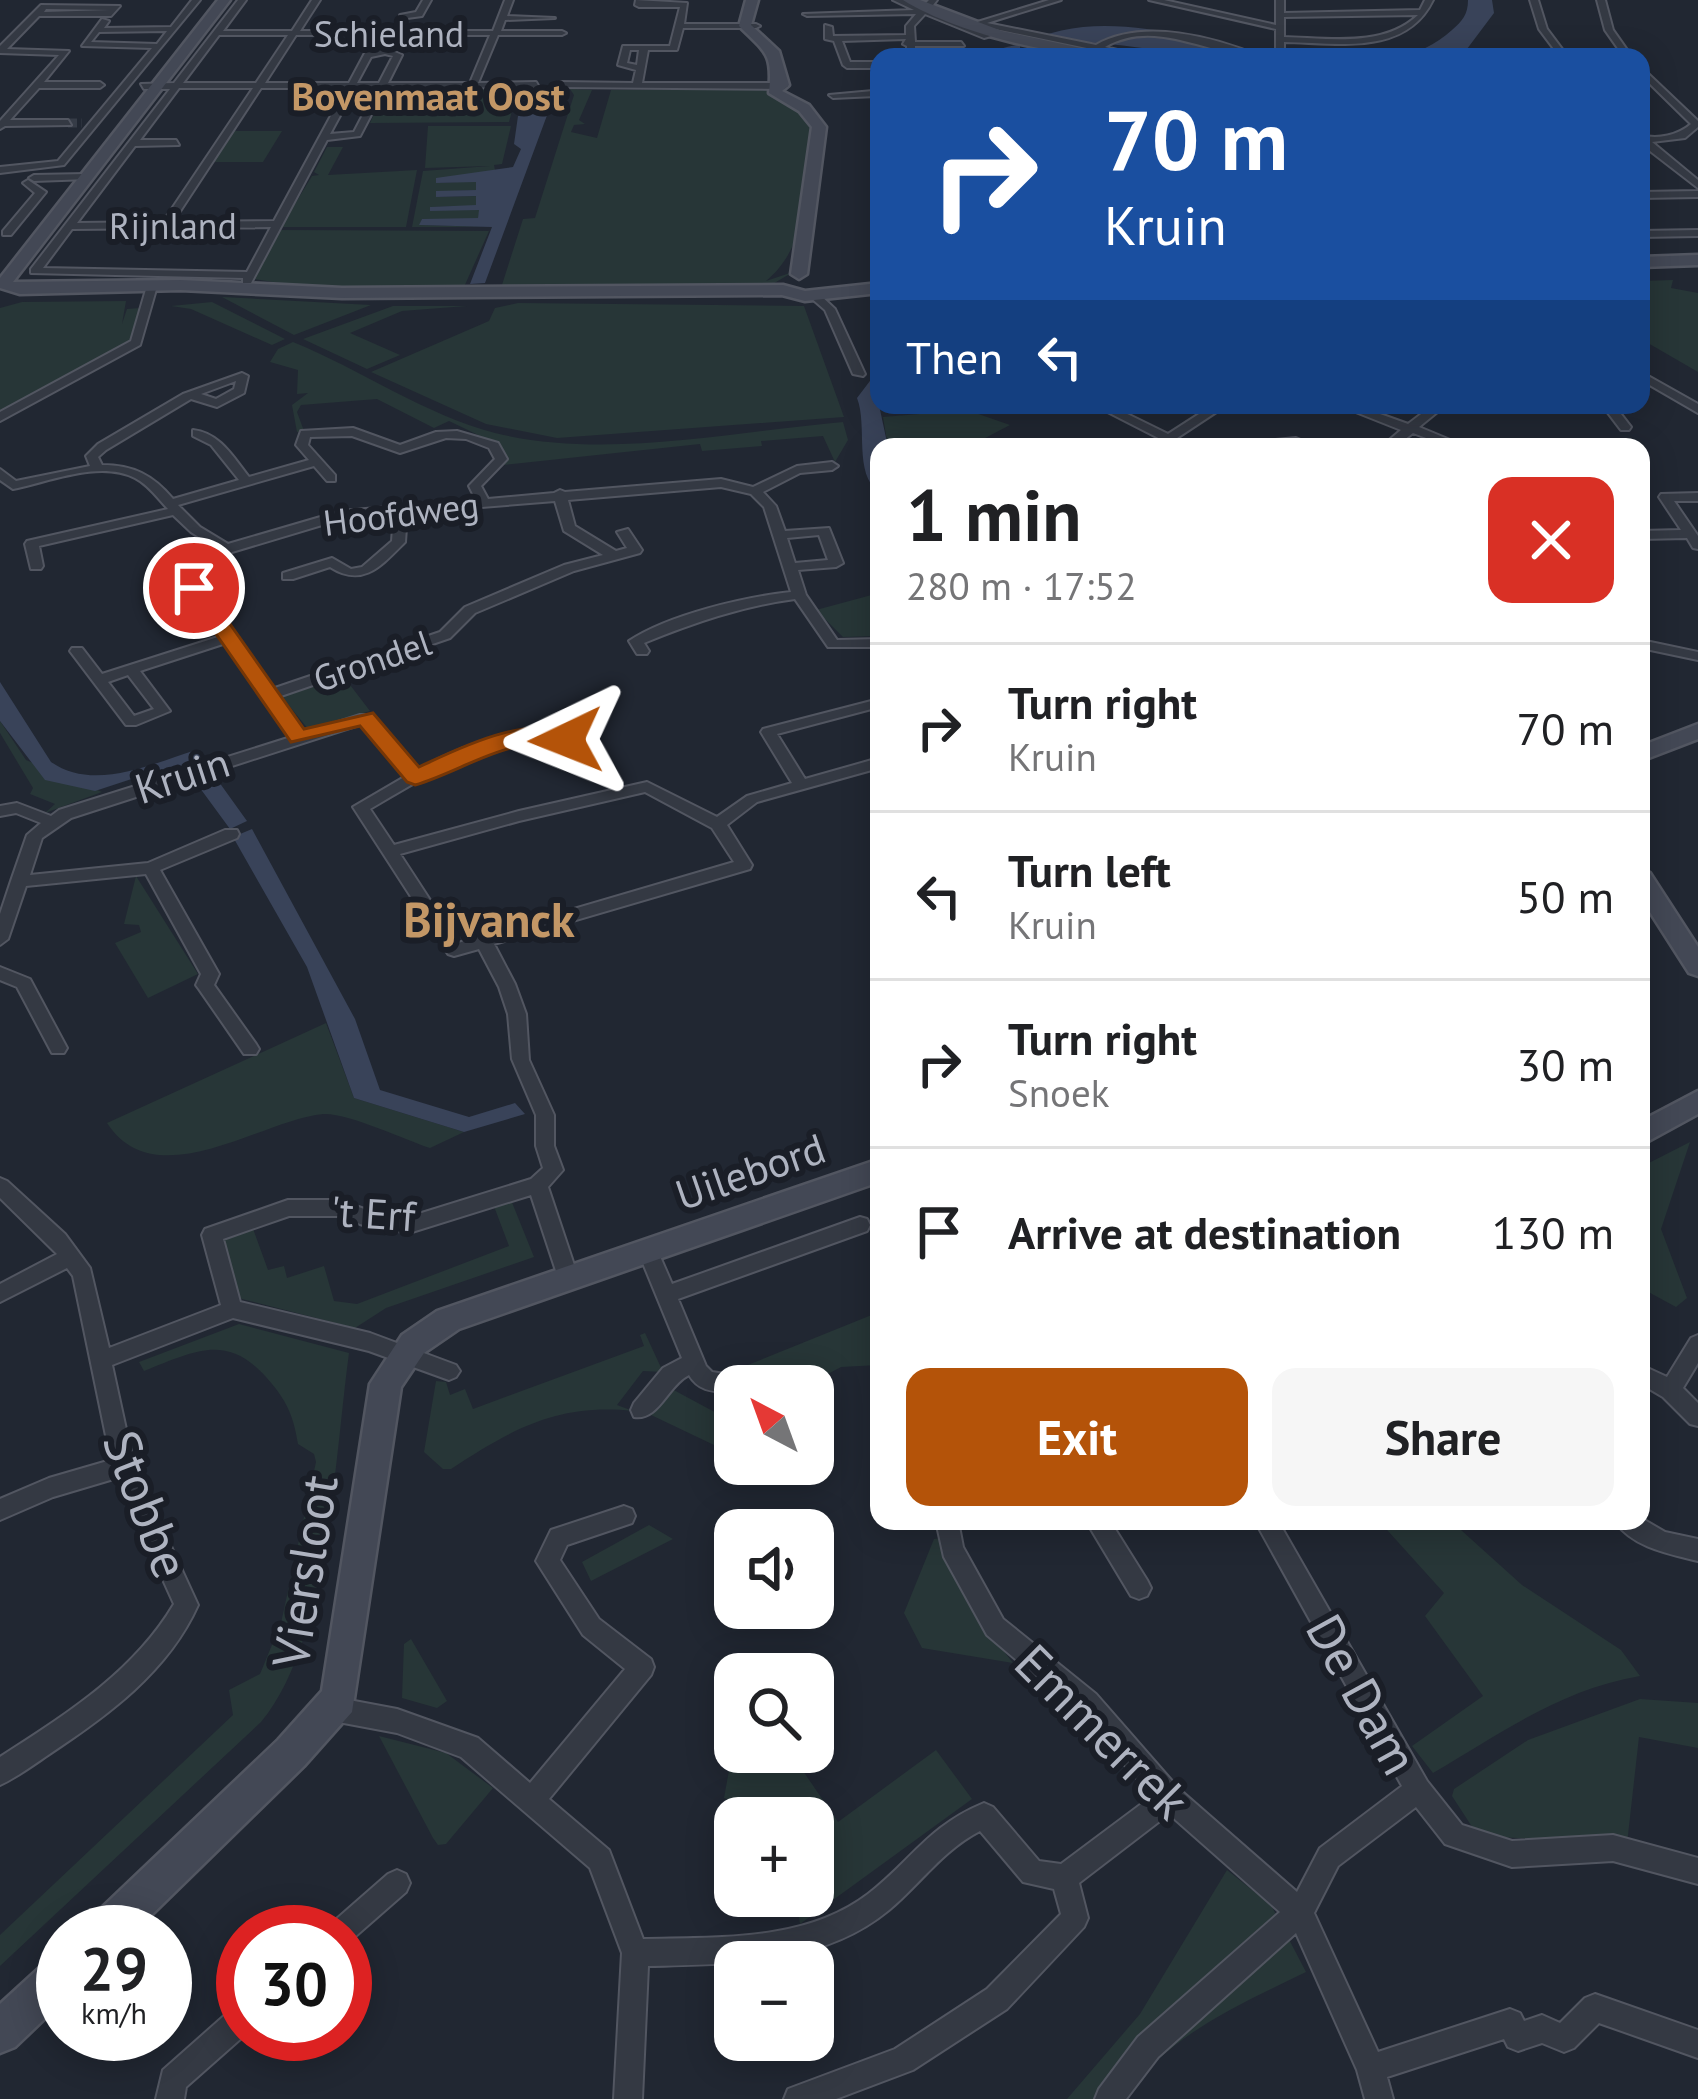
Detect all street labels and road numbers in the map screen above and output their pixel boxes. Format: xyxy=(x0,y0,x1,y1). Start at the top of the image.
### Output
street label: Schieland xyxy=(314,10,464,57)
street label: Rijnland xyxy=(109,202,237,249)
street label: Hoofdweg xyxy=(320,480,482,546)
street label: Grondel xyxy=(307,618,438,702)
street label: Kruin xyxy=(128,734,236,816)
street label: Uilebord xyxy=(668,1120,832,1222)
street label: 't Erf xyxy=(329,1183,419,1244)
street label: Stobbe xyxy=(89,1421,205,1587)
street label: Viersloot xyxy=(256,1470,352,1673)
street label: De Dam xyxy=(1292,1602,1434,1786)
street label: Emmerrek xyxy=(1001,1629,1205,1833)

